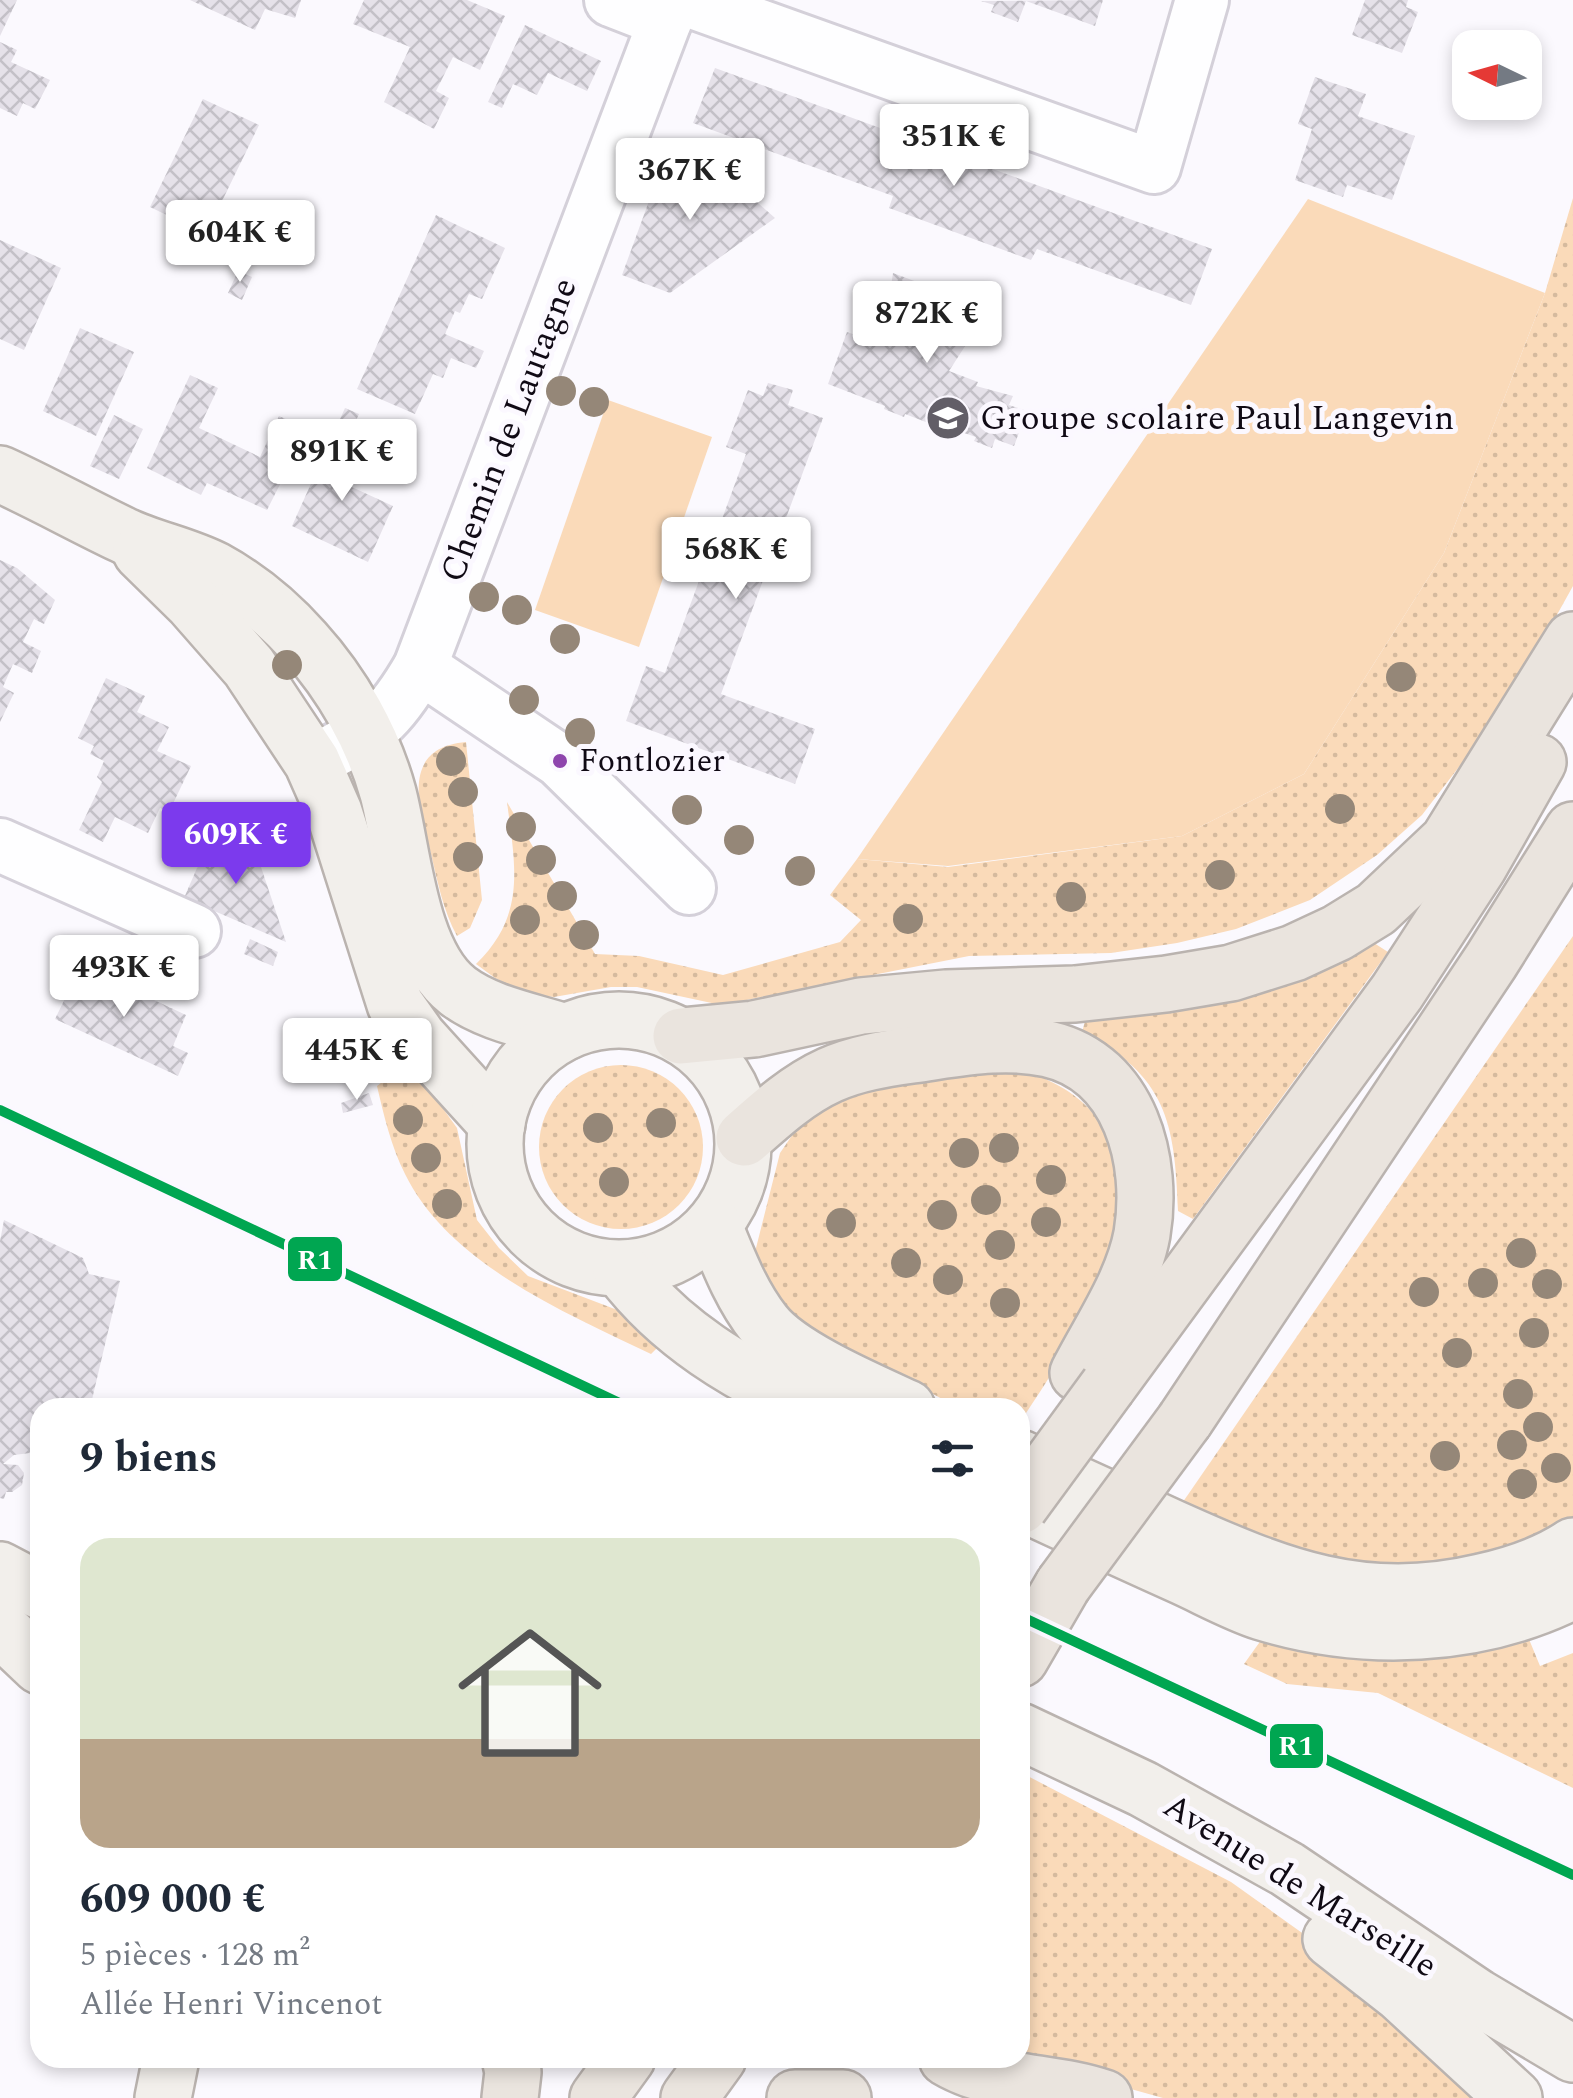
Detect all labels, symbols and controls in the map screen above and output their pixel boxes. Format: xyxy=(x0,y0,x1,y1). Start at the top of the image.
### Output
north arrow xyxy=(1452,30,1542,120)
map controls xyxy=(1452,30,1542,120)
pin: 351K € xyxy=(873,104,1035,189)
text: 351K € xyxy=(902,112,1006,161)
pin: 367K € xyxy=(609,138,771,223)
text: 367K € xyxy=(638,146,742,195)
pin: 604K € xyxy=(159,200,321,285)
text: 604K € xyxy=(188,208,292,257)
street label: Chemin de Lautagne xyxy=(427,270,591,590)
pin: 872K € xyxy=(846,281,1008,366)
text: 872K € xyxy=(875,289,979,338)
place label: Groupe scolaire Paul Langevin xyxy=(980,392,1454,445)
school or university icon: Groupe scolaire Paul Langevin xyxy=(925,395,971,441)
pin: 891K € xyxy=(261,419,423,504)
text: 891K € xyxy=(290,427,394,476)
pin: 568K € xyxy=(655,517,817,602)
text: 568K € xyxy=(684,525,788,574)
place label: Fontlozier xyxy=(579,737,725,786)
marker: Fontlozier xyxy=(550,751,570,771)
pin: 609K € xyxy=(155,802,317,887)
text: 609K € xyxy=(184,810,288,859)
pin: 493K € xyxy=(43,935,205,1020)
text: 493K € xyxy=(72,943,176,992)
pin: 445K € xyxy=(276,1018,438,1103)
text: 445K € xyxy=(305,1026,409,1075)
line badge: R1 xyxy=(286,1235,344,1283)
text: R1 xyxy=(297,1239,333,1282)
text: 9 biens xyxy=(80,1427,218,1490)
icon: filters xyxy=(925,1431,980,1486)
icon: home xyxy=(440,1603,620,1783)
line badge: R1 xyxy=(1268,1722,1325,1770)
text: R1 xyxy=(1278,1725,1314,1768)
street label: Avenue de Marseille xyxy=(1153,1780,1447,1992)
text: 609 000 € xyxy=(80,1868,266,1931)
text: 5 pièces · 128 m² xyxy=(80,1931,310,1980)
text: Allée Henri Vincenot xyxy=(80,1980,383,2029)

